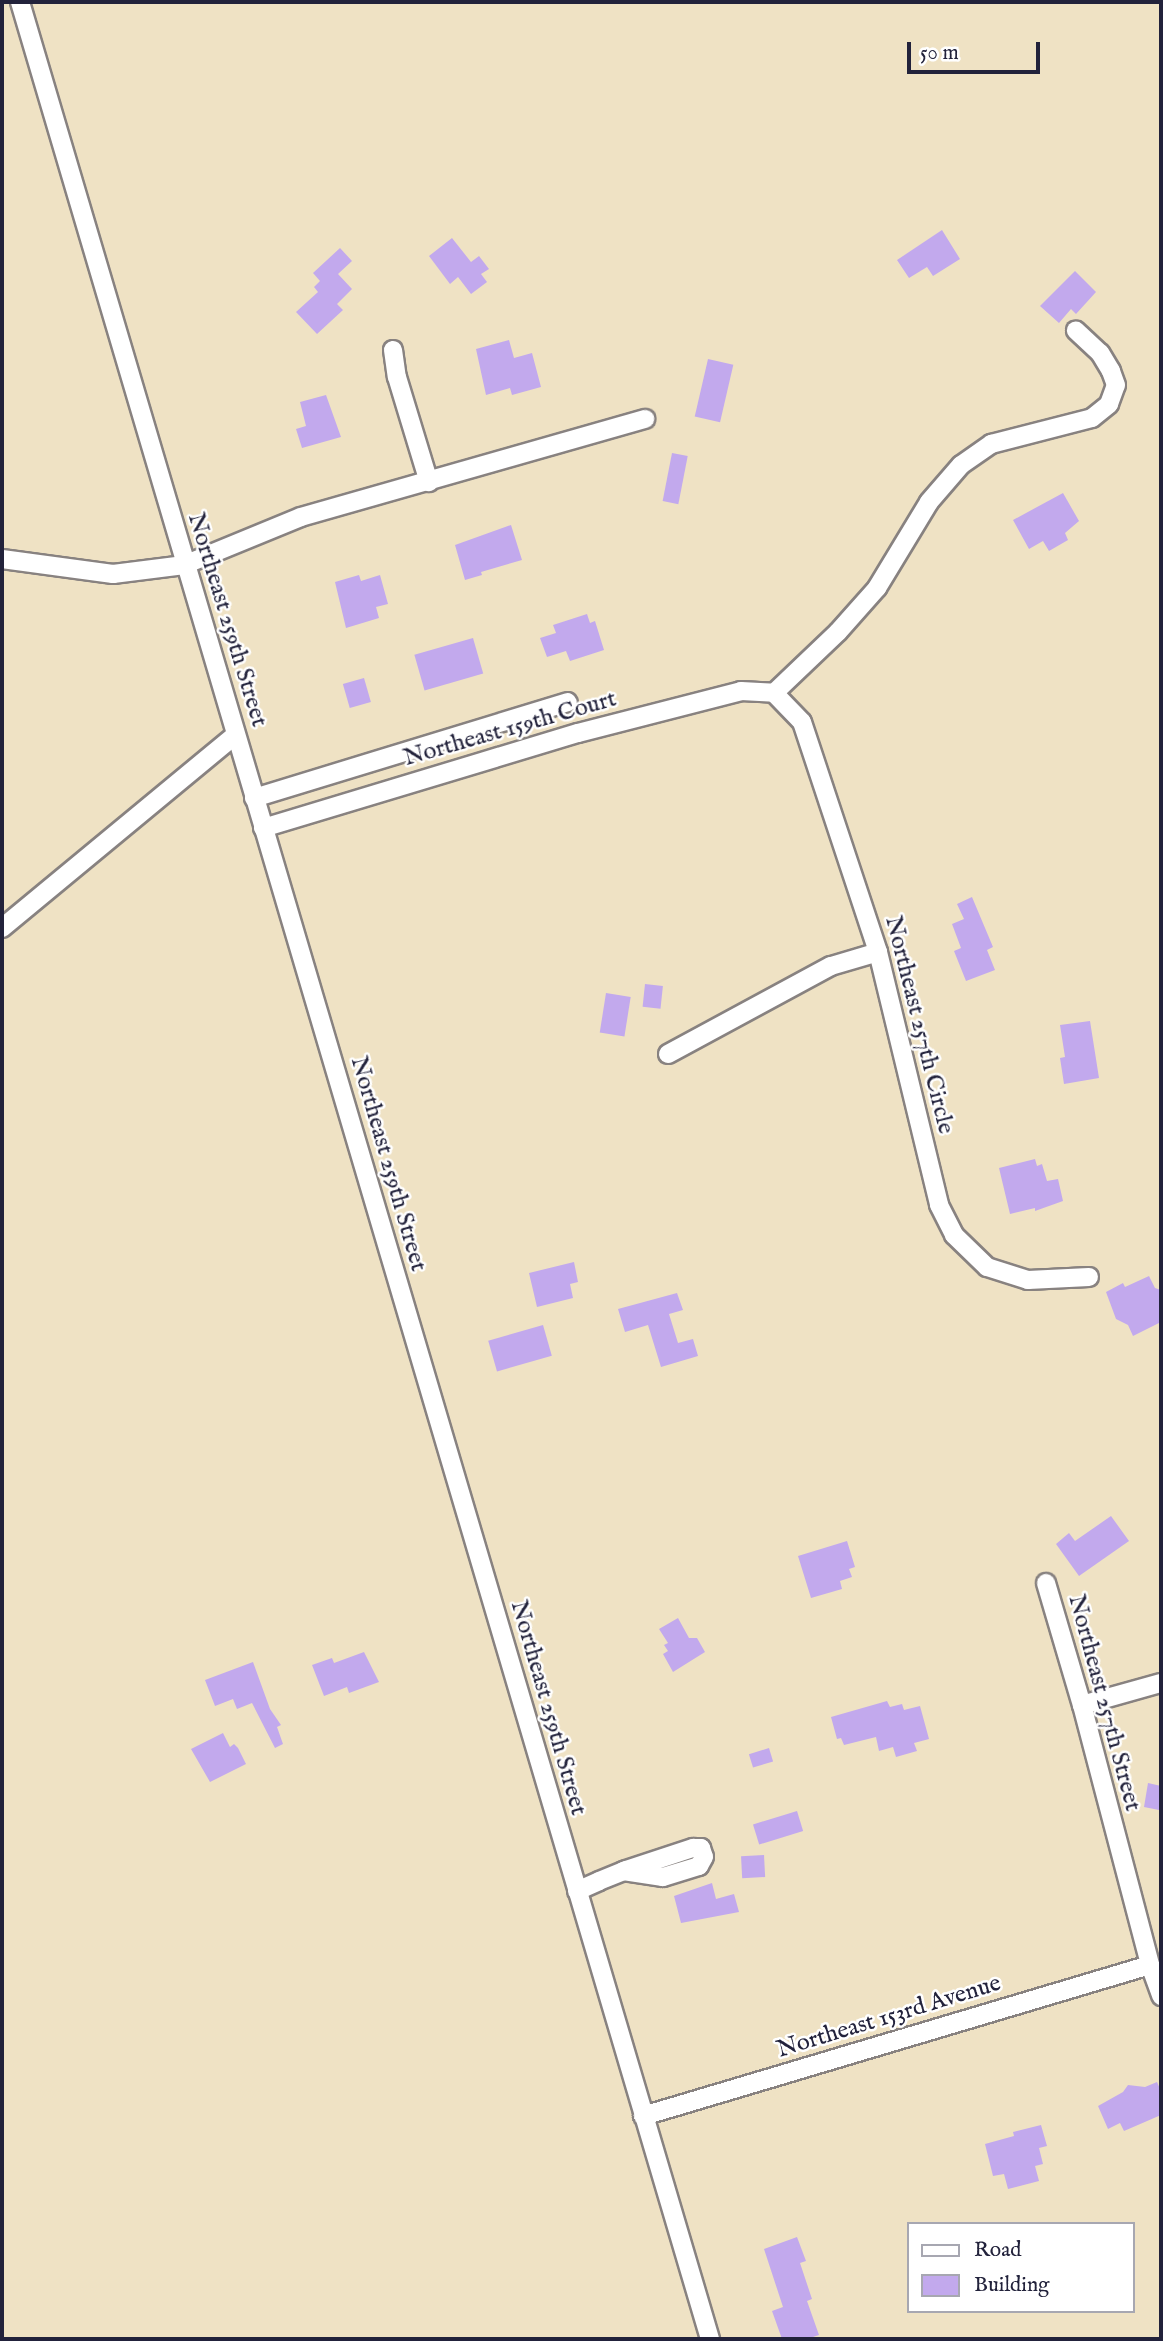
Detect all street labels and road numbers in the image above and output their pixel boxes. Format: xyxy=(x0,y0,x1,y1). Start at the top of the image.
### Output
street label: Northeast 259th Street xyxy=(181,510,273,730)
street label: Northeast 159th Court xyxy=(400,685,620,773)
street label: Northeast 257th Circle xyxy=(878,913,960,1137)
street label: Northeast 259th Street xyxy=(344,1053,432,1275)
street label: Northeast 257th Street xyxy=(1061,1592,1147,1814)
street label: Northeast 259th Street xyxy=(504,1597,592,1819)
street label: Northeast 153rd Avenue xyxy=(773,1969,1005,2065)

